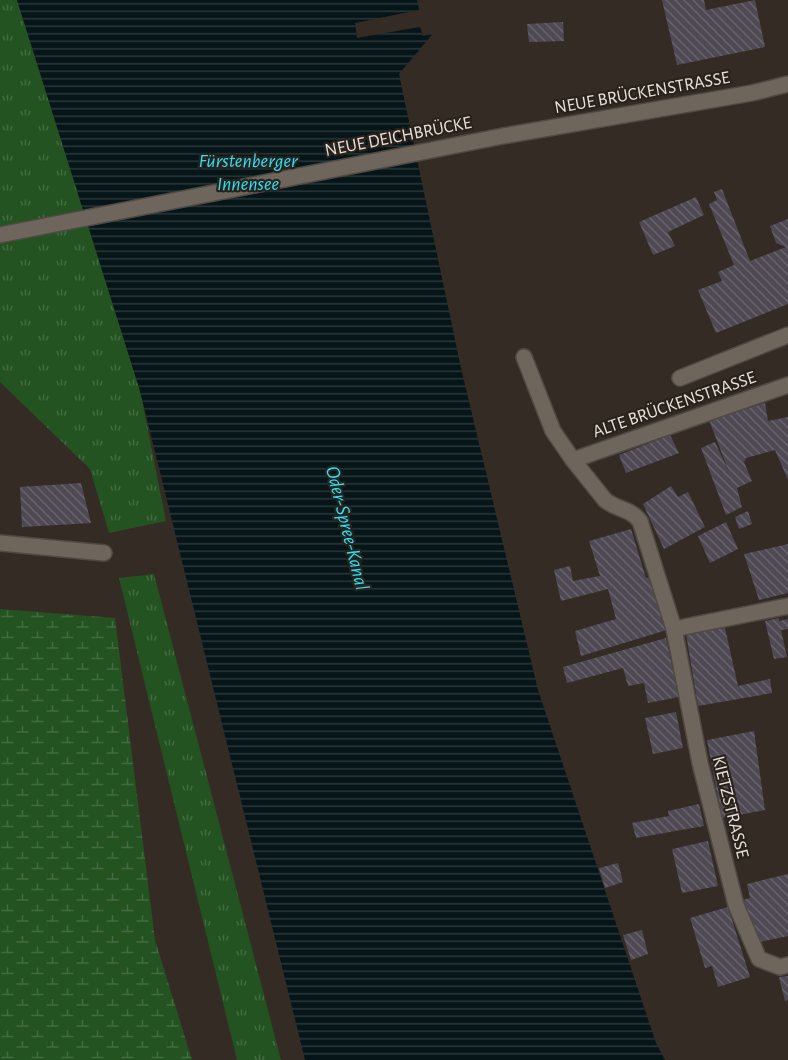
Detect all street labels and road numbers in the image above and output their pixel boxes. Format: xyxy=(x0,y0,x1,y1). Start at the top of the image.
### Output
street label: NEUE BRÜCKENSTRASSE xyxy=(553,67,732,117)
street label: NEUE DEICHBRÜCKE xyxy=(323,112,473,160)
street label: ALTE BRÜCKENSTRASSE xyxy=(590,367,759,441)
street label: KIETZSTRASSE xyxy=(709,754,752,861)

